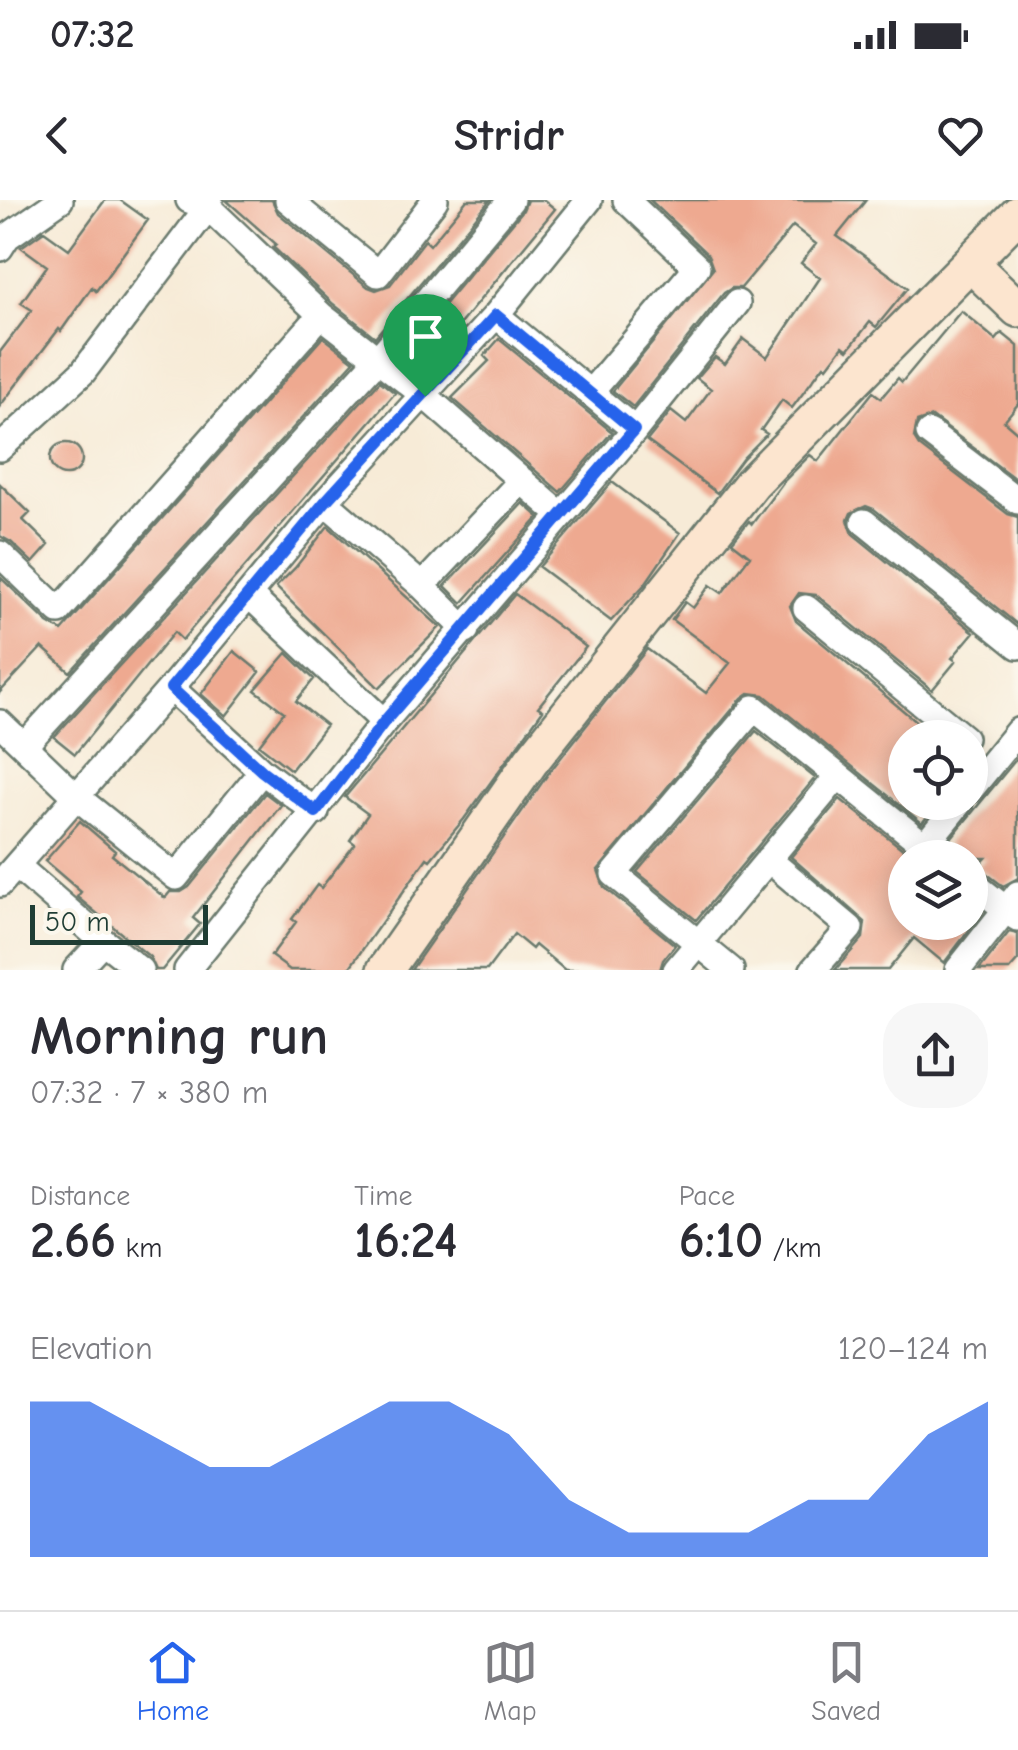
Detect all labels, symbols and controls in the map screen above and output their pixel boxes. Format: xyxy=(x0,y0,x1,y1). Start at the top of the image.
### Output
text: 07:32 xyxy=(50,13,134,57)
icon: back xyxy=(30,108,85,163)
icon: heart xyxy=(933,108,988,163)
text: Stridr xyxy=(454,109,564,161)
pin xyxy=(383,294,468,397)
icon: arrive xyxy=(398,309,453,364)
map controls xyxy=(888,720,988,940)
button: locate xyxy=(888,720,988,820)
button: layers xyxy=(888,840,988,940)
scale bar xyxy=(30,900,208,944)
text: 50 m xyxy=(45,906,110,938)
button: share xyxy=(883,1003,988,1108)
text: Morning run xyxy=(30,1004,328,1068)
text: 07:32 · 7 × 380 m xyxy=(30,1074,268,1111)
text: Distance xyxy=(30,1180,130,1212)
text: Time xyxy=(354,1180,412,1212)
text: Pace xyxy=(679,1180,735,1212)
text: 2.66 xyxy=(30,1212,116,1270)
text: 16:24 xyxy=(354,1212,457,1270)
text: 6:10 xyxy=(679,1212,763,1270)
text: km xyxy=(116,1232,162,1264)
text: /km xyxy=(763,1232,822,1264)
text: Elevation xyxy=(30,1330,153,1367)
text: 120–124 m xyxy=(838,1330,988,1367)
tab: Home xyxy=(137,1635,209,1727)
tab: Map xyxy=(483,1635,538,1727)
tab: Saved xyxy=(811,1635,881,1727)

